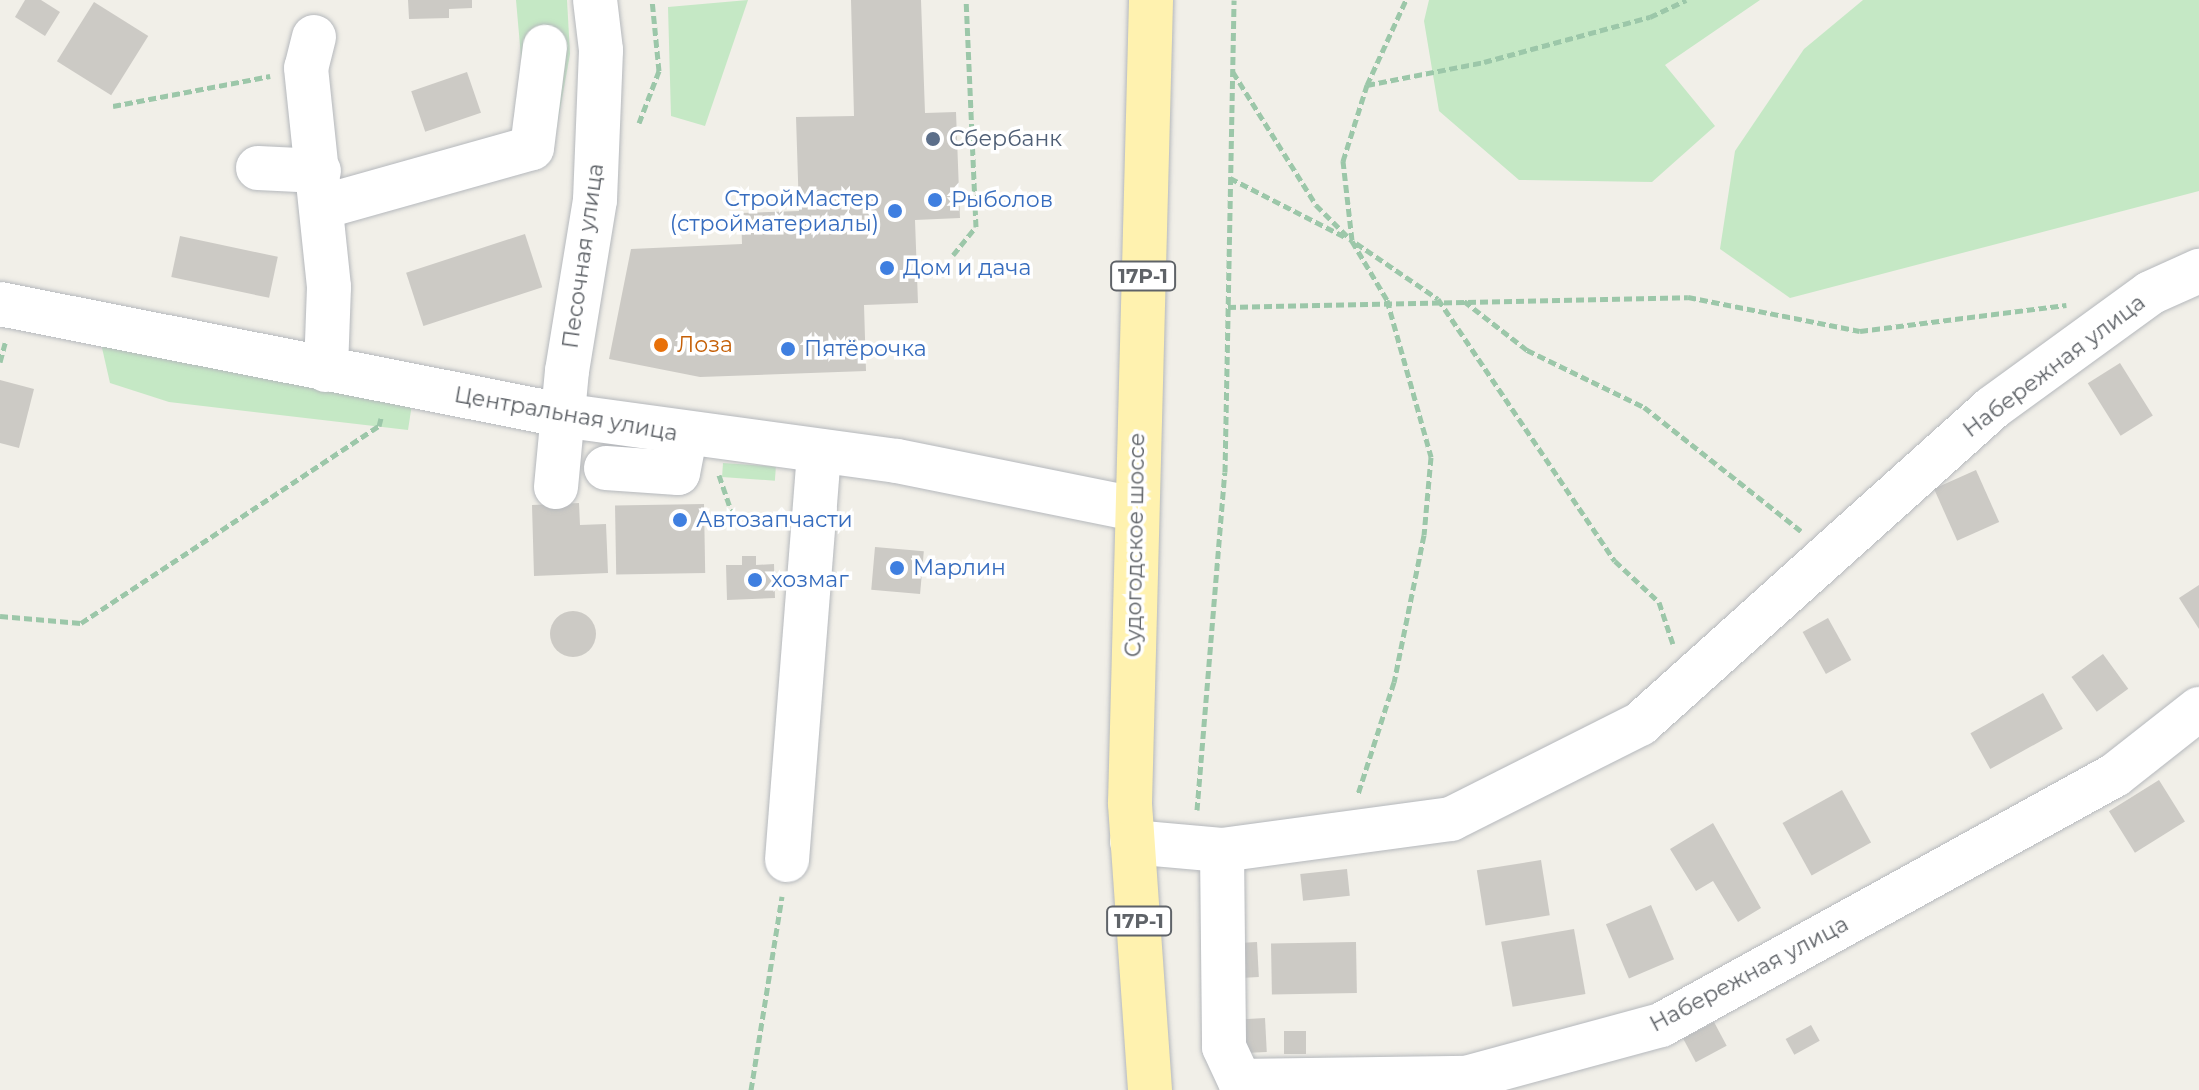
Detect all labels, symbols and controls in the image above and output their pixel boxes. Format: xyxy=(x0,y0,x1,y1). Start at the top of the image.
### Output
place label: Сбербанк xyxy=(949,126,1062,152)
marker: Сбербанк xyxy=(924,130,942,148)
street label: Песочная улица xyxy=(557,162,609,350)
place label: СтройМастер (стройматериалы) xyxy=(670,185,879,236)
place label: Рыболов xyxy=(951,187,1053,213)
marker: Рыболов xyxy=(926,191,944,209)
marker: СтройМастер (стройматериалы) xyxy=(886,202,904,220)
place label: Дом и дача xyxy=(903,255,1031,281)
marker: Дом и дача xyxy=(878,259,896,277)
road number: 17Р-1 xyxy=(1109,260,1177,292)
street label: Набережная улица xyxy=(1958,289,2150,443)
place label: Лоза xyxy=(677,332,733,358)
marker: Лоза xyxy=(652,336,670,354)
place label: Пятёрочка xyxy=(804,336,927,362)
marker: Пятёрочка xyxy=(779,340,797,358)
street label: Центральная улица xyxy=(452,381,680,447)
street label: Судогодское шоссе xyxy=(1120,433,1150,657)
place label: Автозапчасти xyxy=(696,507,853,533)
marker: Автозапчасти xyxy=(671,511,689,529)
place label: Марлин xyxy=(913,555,1006,581)
marker: Марлин xyxy=(888,559,906,577)
place label: хозмаг xyxy=(771,567,849,593)
marker: хозмаг xyxy=(746,571,764,589)
road number: 17Р-1 xyxy=(1105,905,1173,937)
street label: Набережная улица xyxy=(1645,910,1853,1038)

